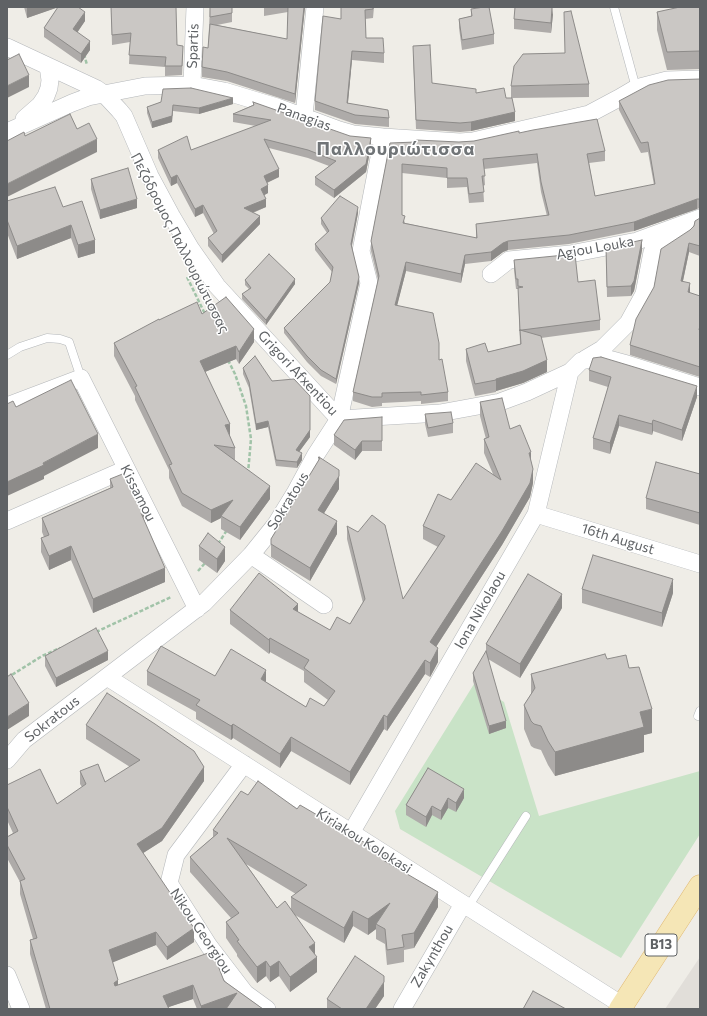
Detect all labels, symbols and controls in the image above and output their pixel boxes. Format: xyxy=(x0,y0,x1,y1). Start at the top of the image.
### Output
street label: Spartis xyxy=(184,23,202,69)
street label: Panagias xyxy=(275,99,333,135)
district label: Παλλουριώτισσα xyxy=(317,138,475,160)
street label: Πεζόδρομος Παλλουριώτισσας xyxy=(127,150,233,336)
street label: Agiou Louka xyxy=(555,233,635,263)
street label: Grigori Afxentiou xyxy=(254,327,342,419)
street label: Kissamou xyxy=(117,462,159,524)
street label: Sokratous xyxy=(264,469,312,533)
street label: 16th August xyxy=(579,520,657,558)
street label: Iona Nikolaou xyxy=(451,568,509,652)
street label: Sokratous xyxy=(21,692,83,746)
street label: Kiriakou Kolokasi xyxy=(313,805,415,877)
street label: Nikou Georgiou xyxy=(166,885,236,977)
street label: Zakynthou xyxy=(407,922,457,990)
road number: B13 xyxy=(645,934,677,956)

